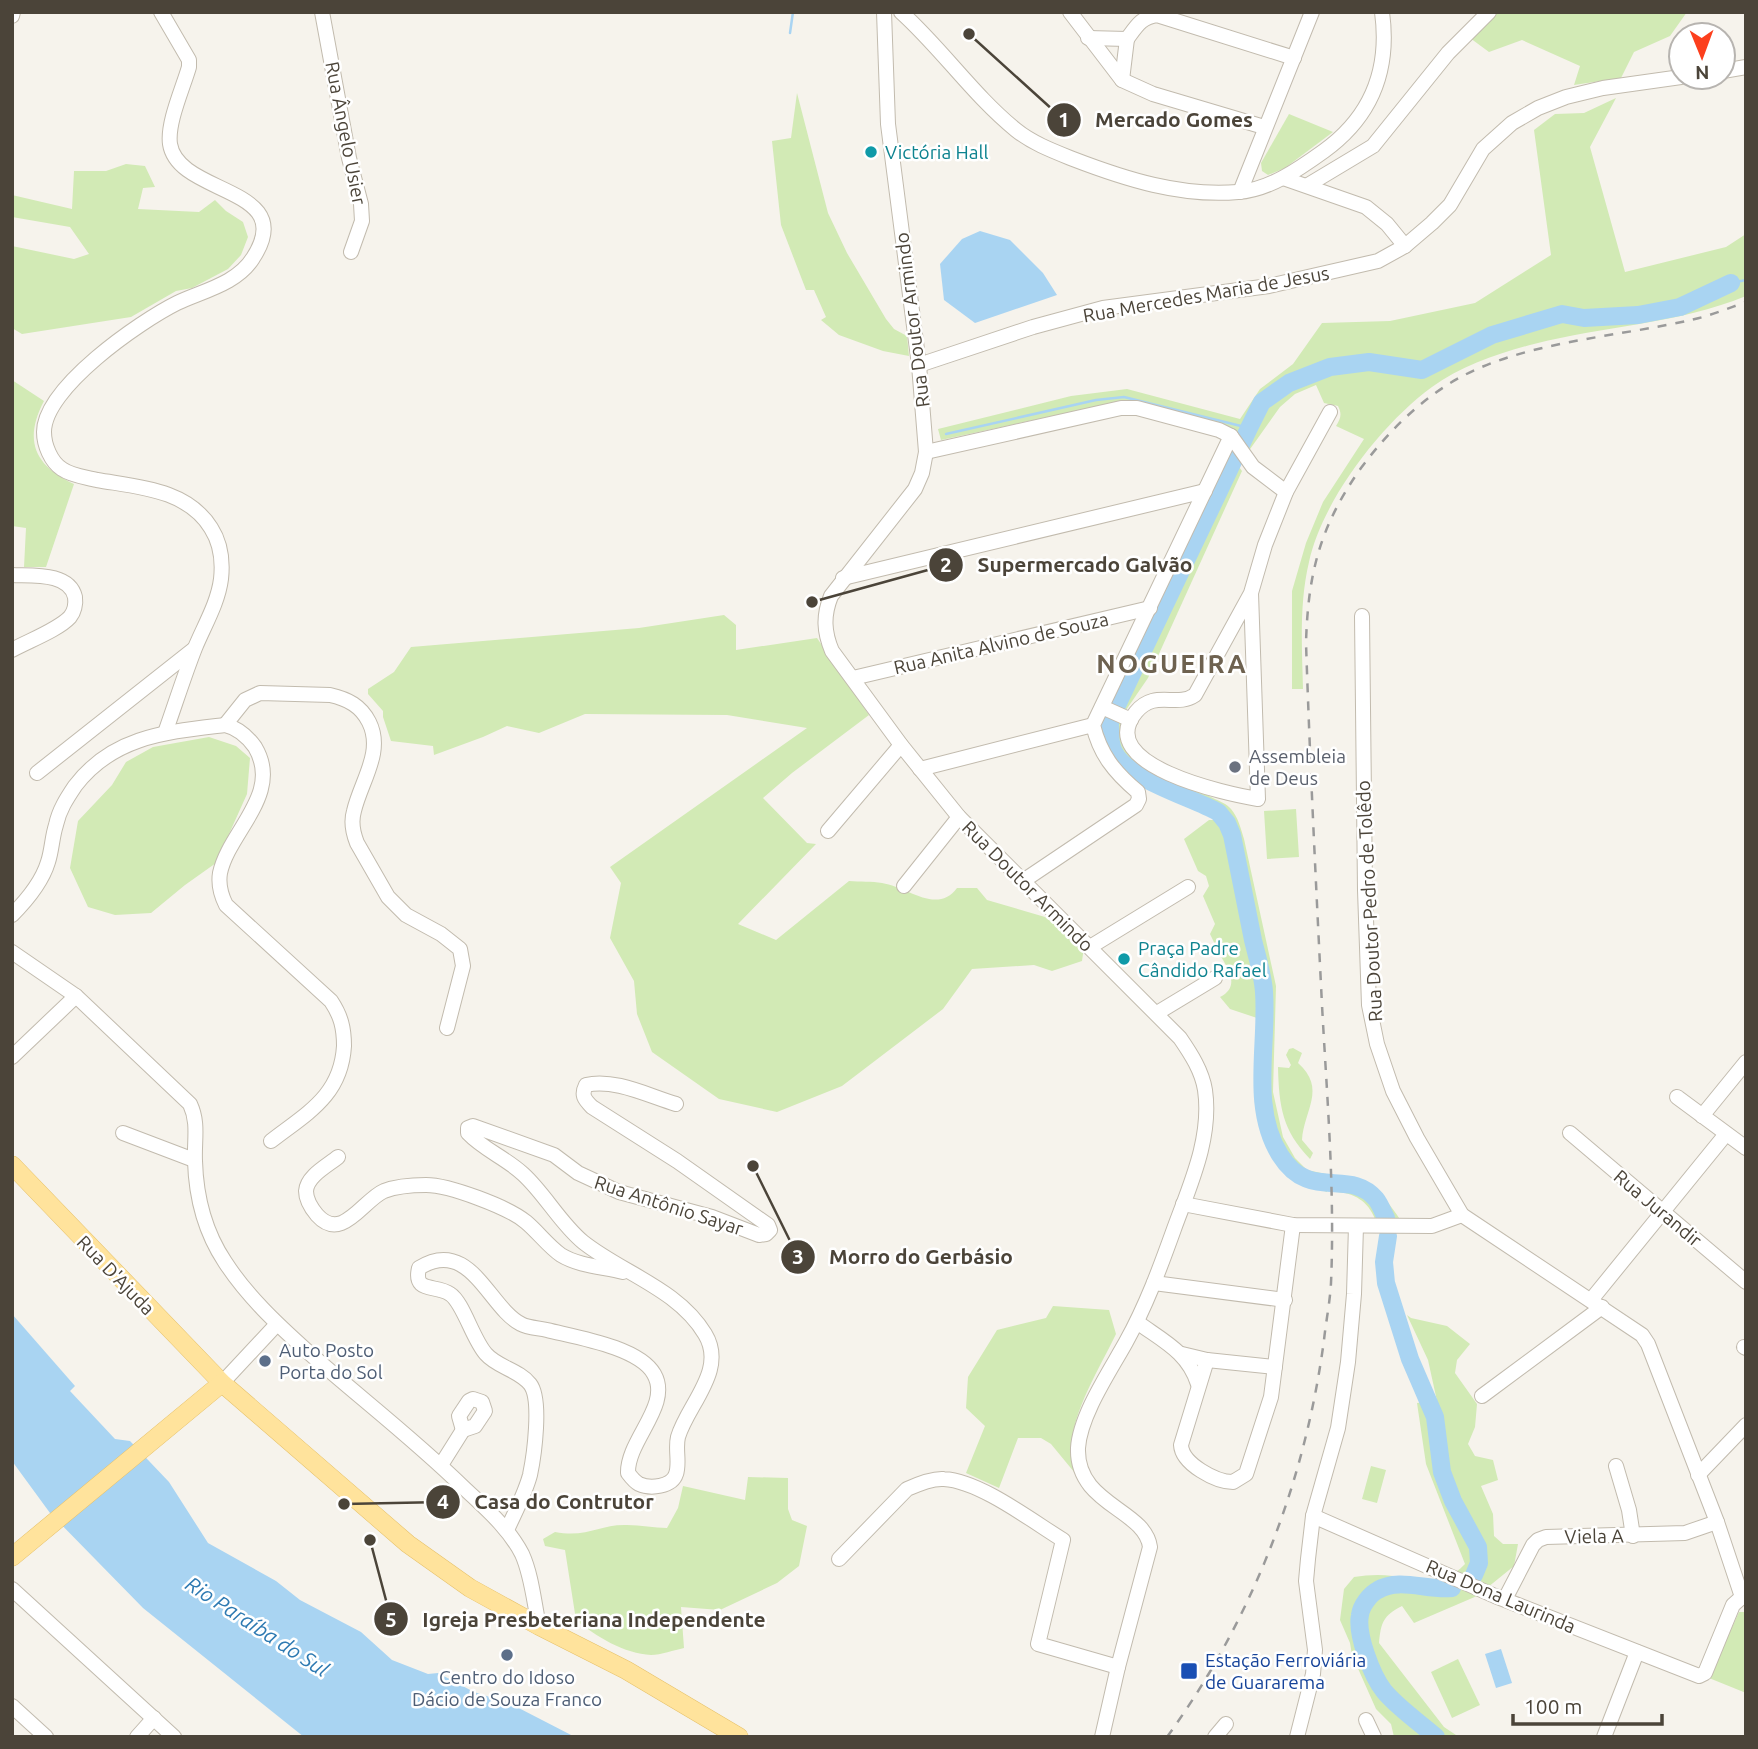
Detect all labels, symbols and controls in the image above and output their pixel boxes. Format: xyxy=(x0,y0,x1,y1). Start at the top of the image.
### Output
north arrow xyxy=(1667,21,1737,91)
street label: Rua Ângelo Usier xyxy=(321,60,371,206)
text: N xyxy=(1695,62,1710,84)
callout: Mercado Gomes xyxy=(1046,99,1267,141)
text: 1 xyxy=(1058,107,1070,131)
text: Mercado Gomes xyxy=(1095,107,1253,131)
place label: Victória Hall xyxy=(885,141,989,163)
marker: Victória Hall xyxy=(863,144,879,160)
street label: Rua Doutor Armindo xyxy=(890,231,934,409)
street label: Rua Mercedes Maria de Jesus xyxy=(1081,261,1331,327)
callout: Supermercado Galvão xyxy=(929,544,1207,586)
text: 2 xyxy=(940,552,952,576)
text: Supermercado Galvão xyxy=(978,552,1192,576)
street label: Rua Anita Alvino de Souza xyxy=(891,608,1111,678)
district label: NOGUEIRA xyxy=(1096,649,1248,678)
place label: Assembleia de Deus xyxy=(1249,745,1346,789)
marker: Assembleia de Deus xyxy=(1227,759,1243,775)
street label: Rua Doutor Pedro de Tolêdo xyxy=(1352,780,1386,1022)
street label: Rua Doutor Armindo xyxy=(958,816,1098,956)
place label: Praça Padre Cândido Rafael xyxy=(1138,937,1267,981)
marker: Praça Padre Cândido Rafael xyxy=(1116,951,1132,967)
street label: Rua Jurandir xyxy=(1610,1165,1706,1251)
street label: Rua Antônio Sayar xyxy=(592,1171,746,1239)
street label: Rua D'Ajuda xyxy=(73,1231,159,1319)
callout: Morro do Gerbásio xyxy=(780,1236,1027,1278)
text: 3 xyxy=(792,1244,804,1268)
text: Morro do Gerbásio xyxy=(829,1244,1013,1268)
place label: Auto Posto Porta do Sol xyxy=(279,1339,383,1383)
marker: Auto Posto Porta do Sol xyxy=(257,1353,273,1369)
callout: Casa do Contrutor xyxy=(425,1481,668,1523)
text: 4 xyxy=(437,1489,449,1513)
text: Casa do Contrutor xyxy=(474,1489,654,1513)
street label: Viela A xyxy=(1564,1524,1624,1548)
street label: Rua Dona Laurinda xyxy=(1423,1555,1579,1637)
water label: Rio Paraíba do Sul xyxy=(181,1571,334,1681)
callout: Igreja Presbeteriana Independente xyxy=(374,1598,780,1640)
text: 5 xyxy=(385,1607,397,1631)
text: Igreja Presbeteriana Independente xyxy=(422,1607,766,1631)
marker: Centro do Idoso Dácio de Souza Franco xyxy=(499,1647,515,1663)
place label: Estação Ferroviária de Guararema xyxy=(1205,1649,1366,1693)
marker: Estação Ferroviária de Guararema xyxy=(1179,1661,1199,1681)
place label: Centro do Idoso Dácio de Souza Franco xyxy=(412,1666,602,1710)
scale bar xyxy=(1513,1682,1662,1726)
text: 100 m xyxy=(1524,1694,1582,1718)

